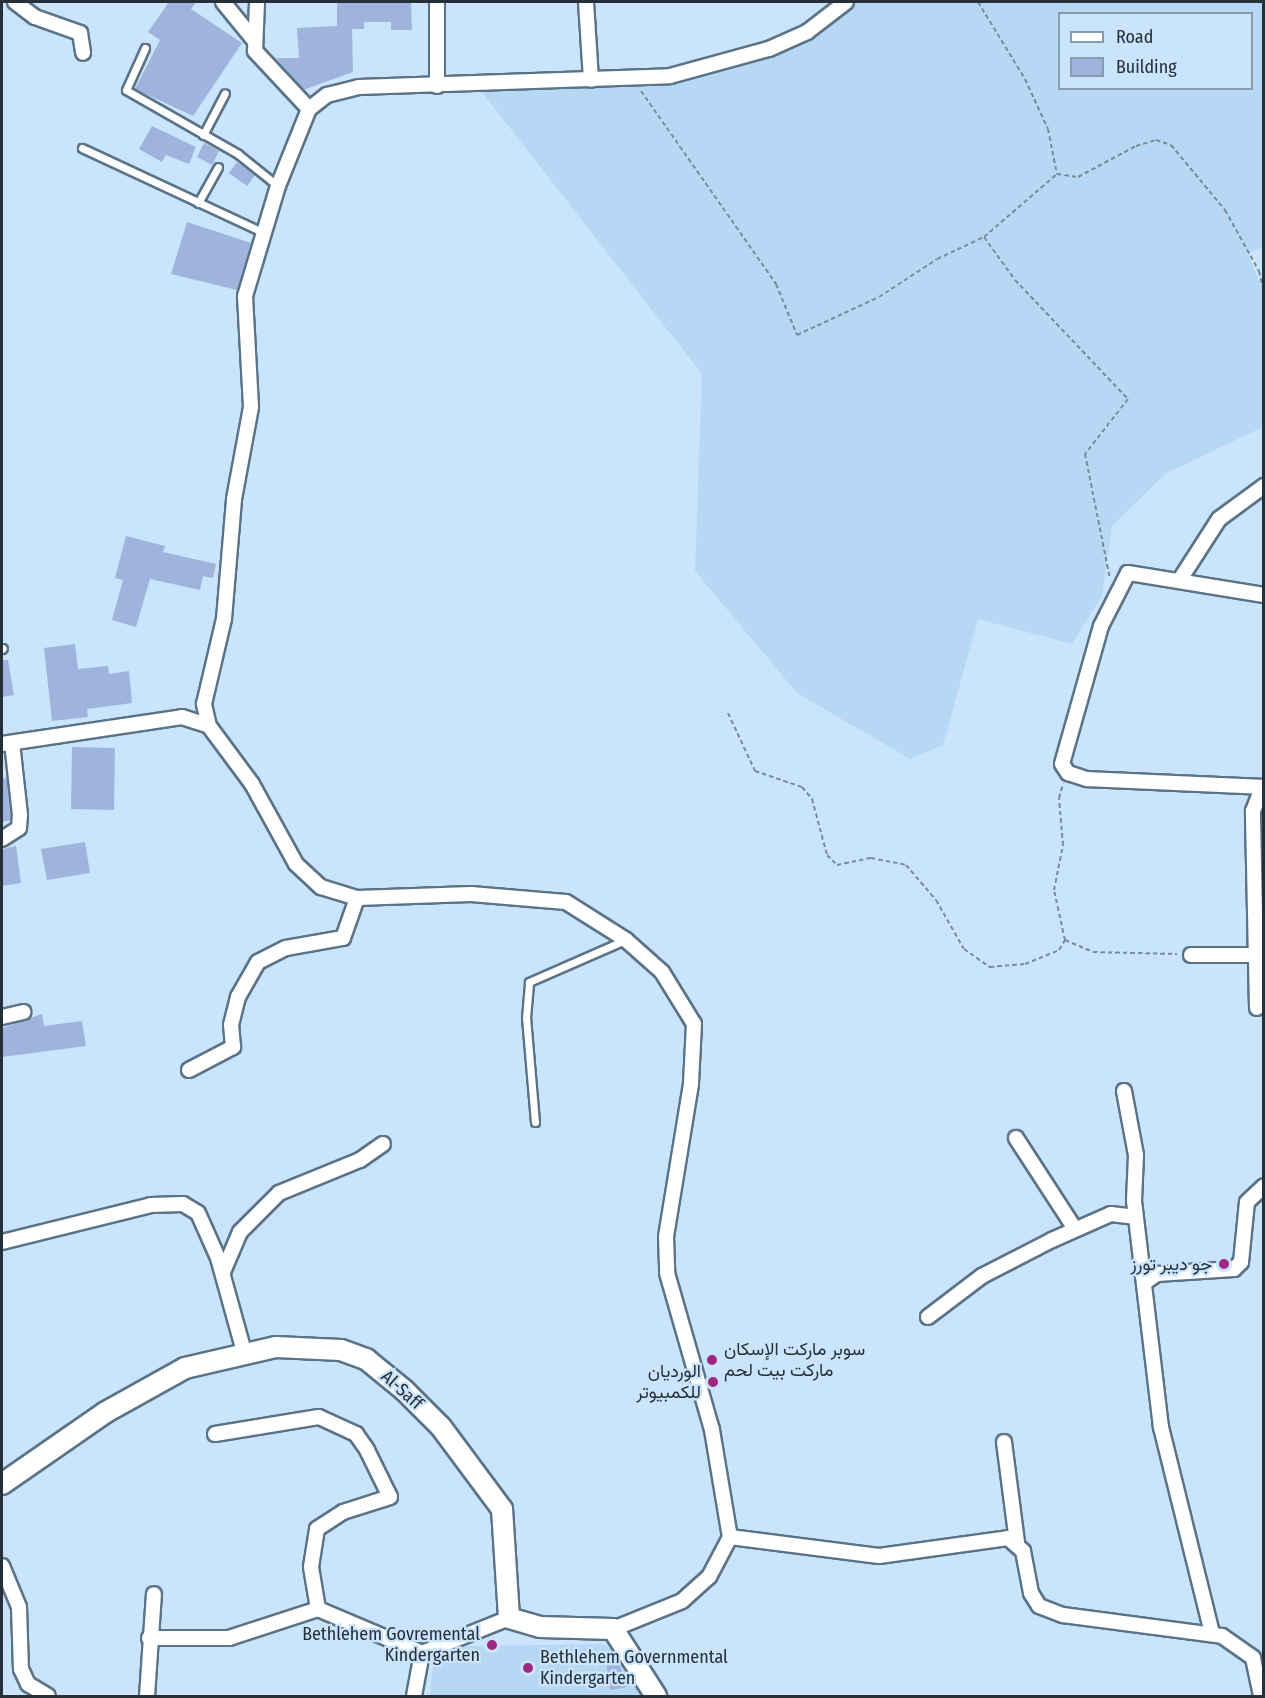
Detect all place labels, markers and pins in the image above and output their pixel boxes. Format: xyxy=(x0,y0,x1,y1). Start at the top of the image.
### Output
place label: جو ديبر تورز xyxy=(1130,1253,1212,1275)
marker: جو ديبر تورز xyxy=(1217,1257,1231,1271)
place label: سوبر ماركت الإسكان ماركت بيت لحم xyxy=(724,1339,865,1382)
marker: سوبر ماركت الإسكان ماركت بيت لحم xyxy=(705,1353,719,1367)
place label: الورديان للكمبيوتر xyxy=(636,1361,701,1404)
marker: الورديان للكمبيوتر xyxy=(706,1375,720,1389)
place label: Bethlehem Govremental Kindergarten xyxy=(302,1624,480,1666)
marker: Bethlehem Govremental Kindergarten xyxy=(485,1638,499,1652)
place label: Bethlehem Governmental Kindergarten xyxy=(540,1647,728,1690)
marker: Bethlehem Governmental Kindergarten xyxy=(521,1661,535,1675)

